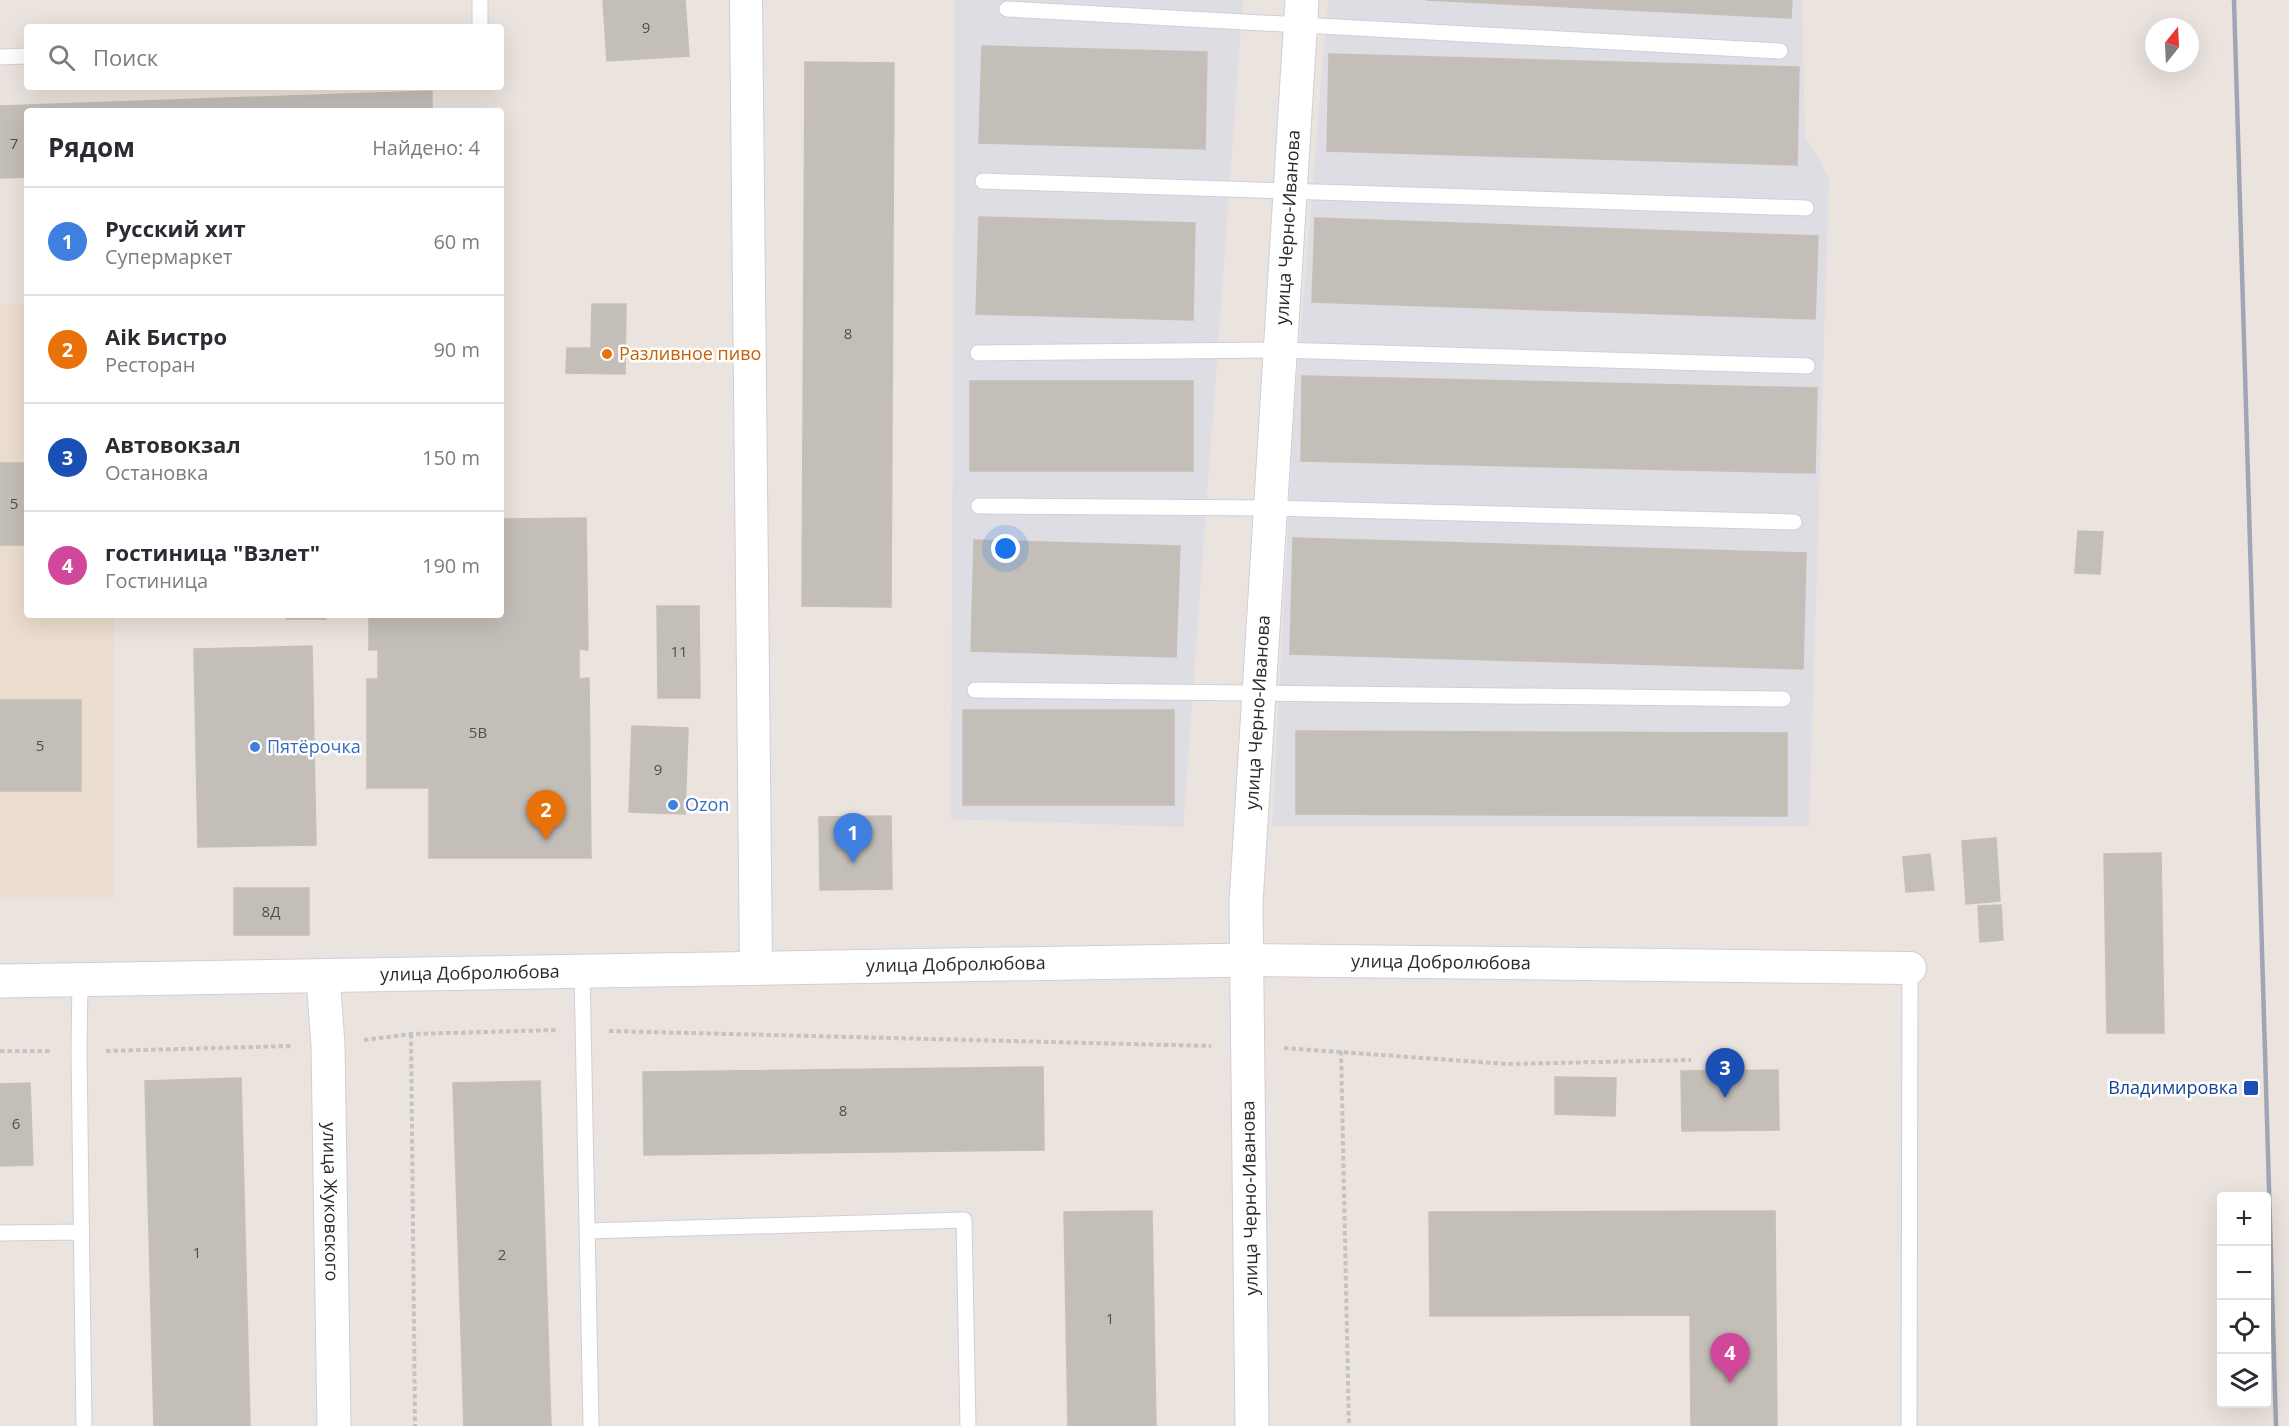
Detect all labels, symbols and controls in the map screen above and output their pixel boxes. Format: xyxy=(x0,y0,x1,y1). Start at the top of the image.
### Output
house number: 9 xyxy=(642,17,650,37)
north arrow xyxy=(2145,18,2199,72)
search box xyxy=(24,24,504,90)
icon: search xyxy=(45,41,78,74)
text: Поиск xyxy=(93,42,158,72)
text: Рядом xyxy=(48,129,135,165)
street label: улица Черно-Иванова xyxy=(1269,129,1305,325)
house number: 7 xyxy=(10,133,18,153)
text: Найдено: 4 xyxy=(372,134,480,161)
text: Русский хит xyxy=(105,213,246,243)
text: 1 xyxy=(62,228,73,255)
text: 60 m xyxy=(433,228,480,255)
text: Супермаркет xyxy=(105,243,232,270)
text: Aik Бистро xyxy=(105,321,227,351)
house number: 8 xyxy=(844,323,852,343)
text: 2 xyxy=(62,336,73,363)
text: 90 m xyxy=(433,336,480,363)
place label: Разливное пиво xyxy=(619,341,761,365)
marker: Разливное пиво xyxy=(600,347,614,361)
text: Ресторан xyxy=(105,351,195,378)
text: Автовокзал xyxy=(105,429,241,459)
text: 3 xyxy=(62,444,73,471)
text: 150 m xyxy=(422,444,480,471)
text: Остановка xyxy=(105,459,208,486)
house number: 5 xyxy=(10,493,18,513)
your location xyxy=(991,534,1020,563)
text: гостиница "Взлет" xyxy=(105,537,320,567)
text: 4 xyxy=(62,552,73,579)
text: 190 m xyxy=(422,552,480,579)
text: Гостиница xyxy=(105,567,208,594)
street label: улица Черно-Иванова xyxy=(1239,614,1275,810)
house number: 11 xyxy=(670,641,688,661)
house number: 5В xyxy=(469,722,487,742)
place label: Пятёрочка xyxy=(267,734,361,758)
house number: 5 xyxy=(36,735,44,755)
marker: Пятёрочка xyxy=(248,740,262,754)
house number: 9 xyxy=(654,759,662,779)
pin: 2 xyxy=(526,790,566,840)
place label: Ozon xyxy=(685,792,729,816)
marker: Ozon xyxy=(666,798,680,812)
pin: 1 xyxy=(834,814,872,863)
house number: 8Д xyxy=(262,901,280,921)
street label: улица Добролюбова xyxy=(1351,948,1531,974)
street label: улица Добролюбова xyxy=(866,950,1046,977)
street label: улица Добролюбова xyxy=(380,959,560,986)
pin: 3 xyxy=(1706,1048,1744,1098)
place label: Владимировка xyxy=(2108,1075,2238,1099)
marker: Владимировка xyxy=(2242,1079,2260,1097)
house number: 8 xyxy=(839,1100,847,1120)
street label: улица Черно-Иванова xyxy=(1235,1100,1263,1296)
house number: 6 xyxy=(12,1113,20,1133)
street label: улица Жуковского xyxy=(318,1122,345,1281)
map controls xyxy=(2217,1192,2271,1408)
button: + xyxy=(2217,1192,2271,1246)
house number: 1 xyxy=(193,1242,201,1262)
house number: 2 xyxy=(498,1244,506,1264)
button: − xyxy=(2217,1246,2271,1300)
button: locate xyxy=(2217,1300,2271,1354)
house number: 1 xyxy=(1106,1308,1114,1328)
pin: 4 xyxy=(1710,1334,1750,1383)
button: layers xyxy=(2217,1354,2271,1408)

